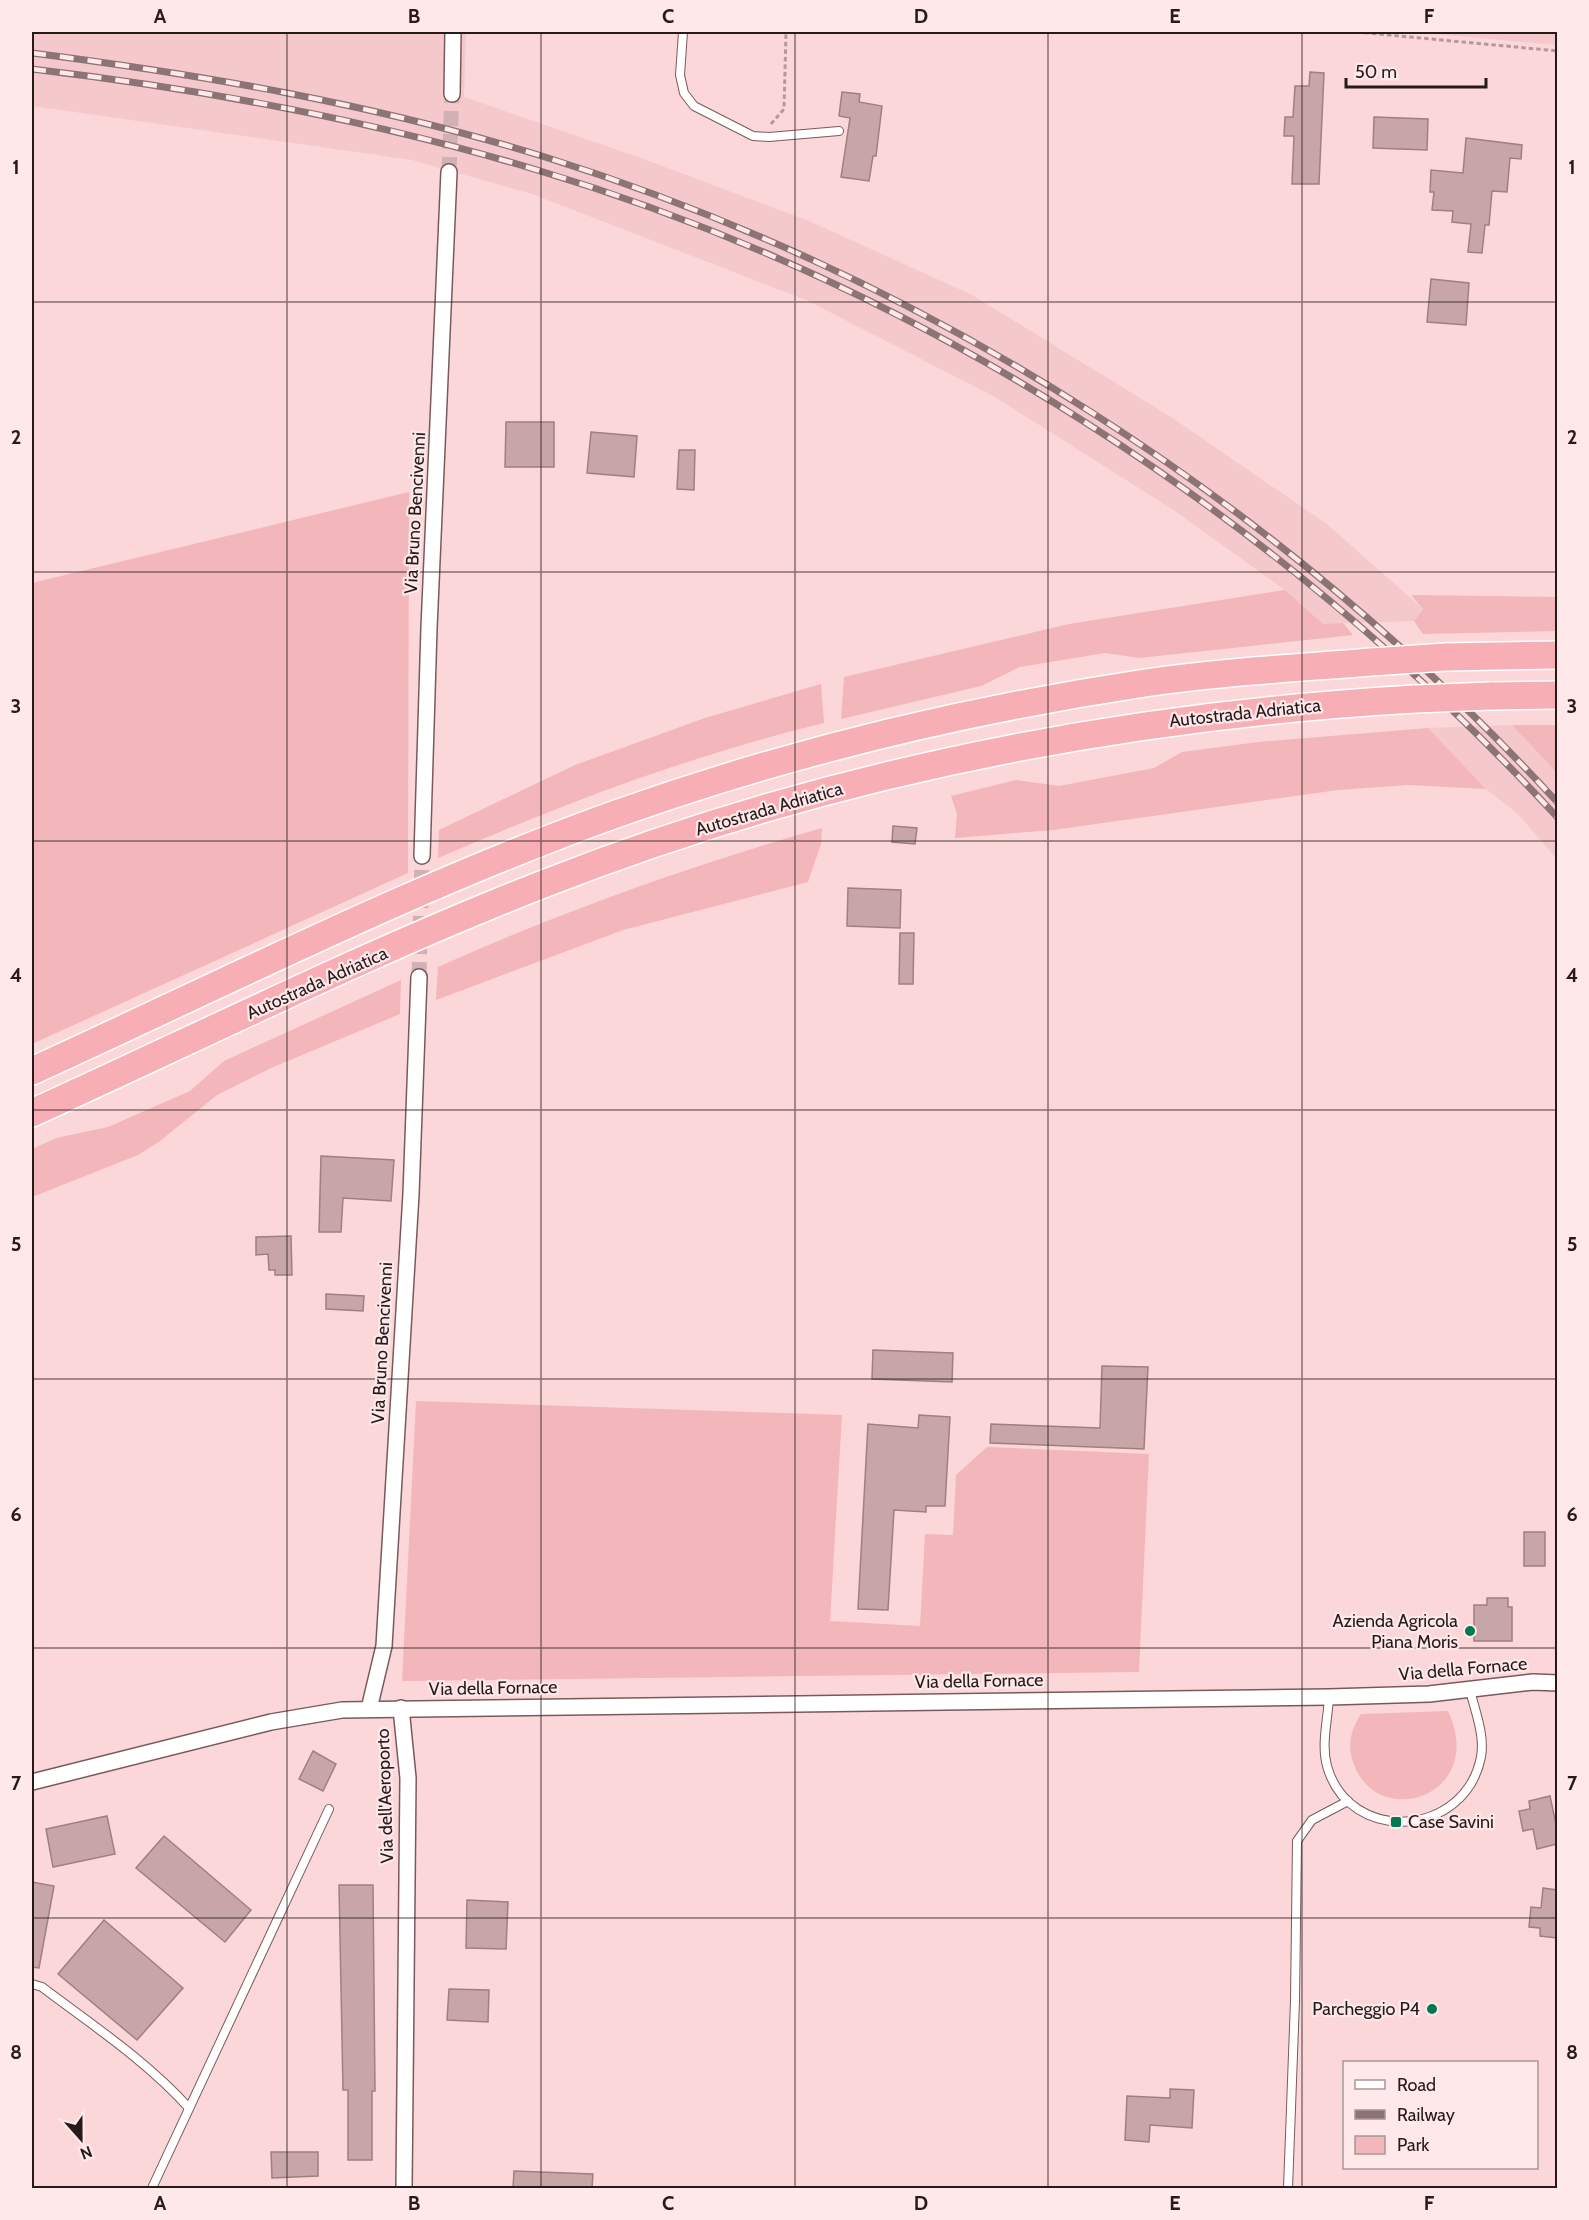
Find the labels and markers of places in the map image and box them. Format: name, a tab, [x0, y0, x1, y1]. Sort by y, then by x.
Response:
place label: Azienda Agricola Piana Moris	[1332, 1610, 1458, 1653]
marker: Azienda Agricola Piana Moris	[1463, 1624, 1477, 1638]
place label: Case Savini	[1408, 1811, 1494, 1833]
marker: Case Savini	[1389, 1815, 1403, 1829]
place label: Parcheggio P4	[1312, 1998, 1420, 2020]
marker: Parcheggio P4	[1425, 2002, 1439, 2016]

